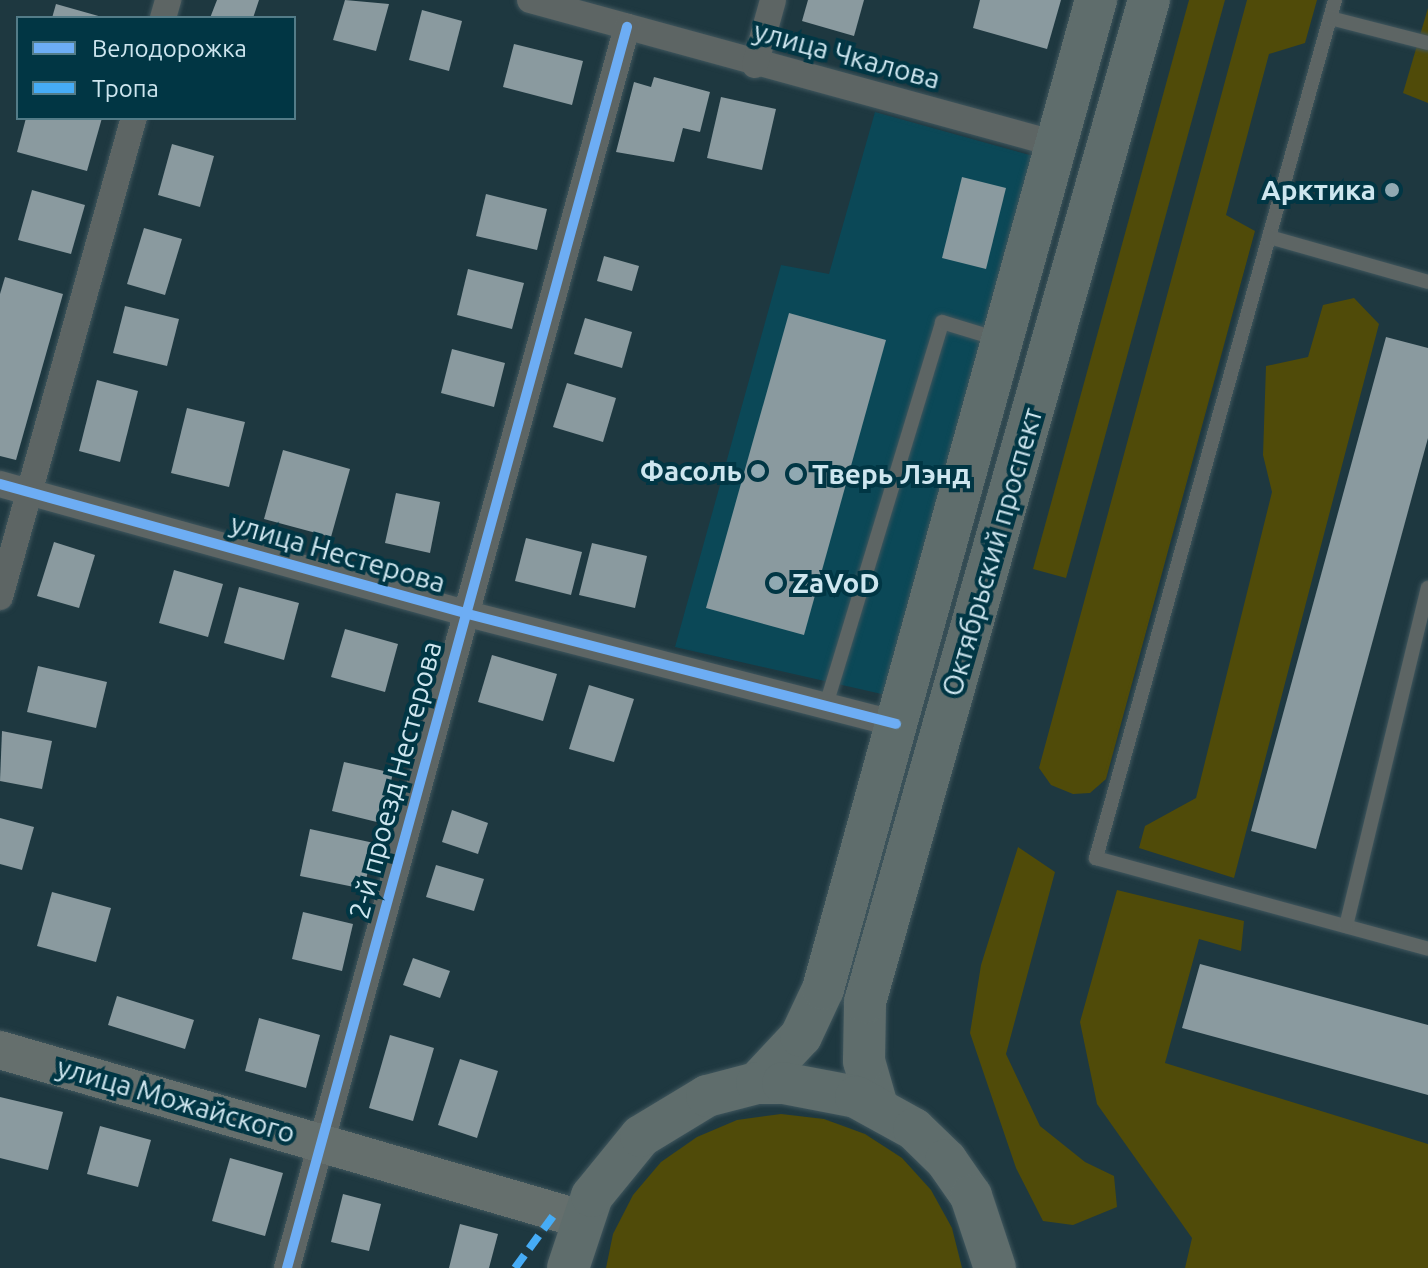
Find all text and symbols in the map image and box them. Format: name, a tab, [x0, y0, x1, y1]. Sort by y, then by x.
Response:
street label: улица Чкалова	[750, 14, 944, 96]
legend	[16, 16, 296, 120]
text: Велодорожка	[92, 35, 247, 62]
text: Тропа	[92, 75, 159, 102]
place label: Арктика	[1261, 173, 1376, 207]
marker: Арктика	[1383, 181, 1401, 199]
street label: Октябрьский проспект	[935, 404, 1049, 700]
place label: Фасоль	[640, 454, 742, 488]
place label: Тверь Лэнд	[812, 457, 970, 491]
marker: Фасоль	[749, 462, 767, 480]
marker: Тверь Лэнд	[787, 465, 805, 483]
street label: улица Нестерова	[227, 506, 449, 600]
place label: ZaVoD	[792, 566, 880, 600]
marker: ZaVoD	[767, 574, 785, 592]
street label: 2-й проезд Нестерова	[342, 637, 448, 923]
street label: улица Можайского	[53, 1050, 299, 1150]

